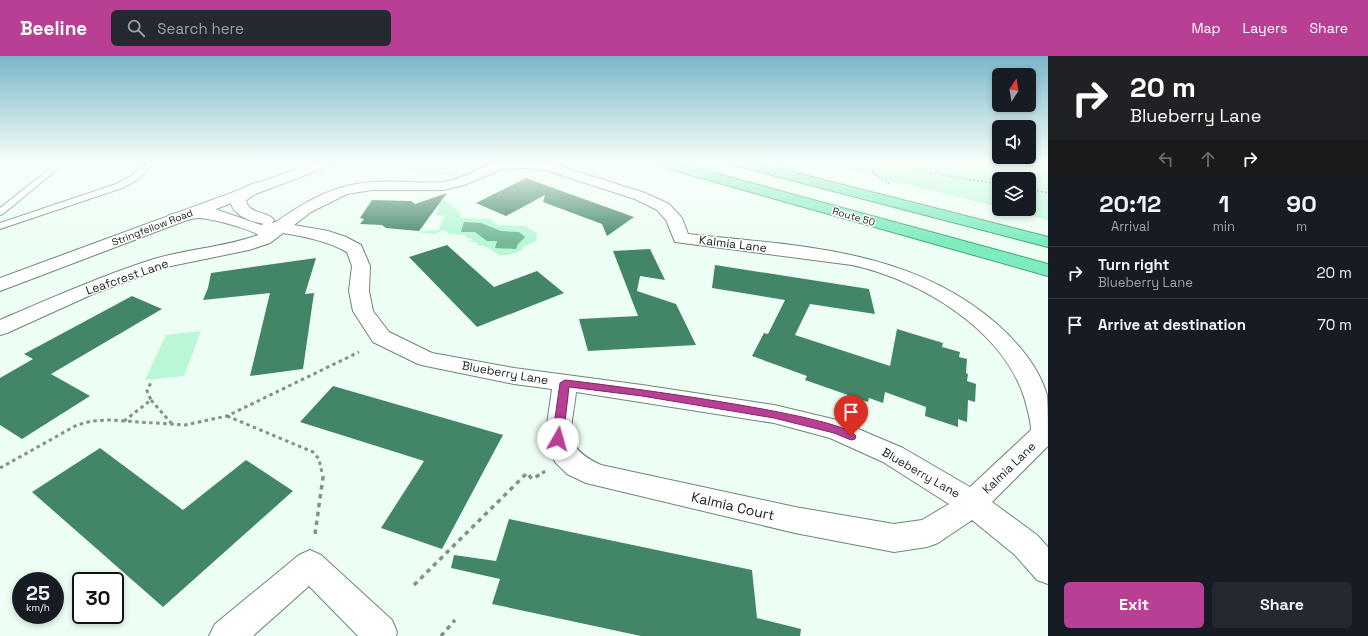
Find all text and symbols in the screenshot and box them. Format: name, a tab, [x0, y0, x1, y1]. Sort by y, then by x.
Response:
search box	[111, 10, 391, 46]
text: Beeline	[20, 16, 87, 41]
icon: search	[125, 17, 147, 39]
text: Search here	[157, 19, 244, 38]
text: Map	[1191, 19, 1221, 37]
text: Layers	[1243, 19, 1287, 37]
text: Share	[1309, 19, 1348, 37]
north arrow	[992, 68, 1036, 112]
map controls	[992, 68, 1036, 216]
text: 20 m	[1130, 69, 1196, 105]
icon: right	[1064, 72, 1116, 124]
text: Blueberry Lane	[1130, 104, 1261, 127]
button: sound	[992, 120, 1036, 164]
icon: left	[1155, 148, 1177, 170]
icon: ahead	[1197, 148, 1219, 170]
icon: right	[1239, 148, 1261, 170]
button: layers	[992, 172, 1036, 216]
text: 20:12	[1099, 188, 1161, 219]
text: 1	[1218, 188, 1229, 219]
text: 90	[1286, 188, 1317, 219]
street label: Route 50	[831, 204, 877, 229]
street label: Stringfellow Road	[110, 206, 195, 249]
text: Arrival	[1111, 218, 1150, 235]
text: min	[1213, 218, 1235, 235]
text: m	[1296, 218, 1307, 235]
street label: Kalmia Lane	[698, 232, 768, 256]
street label: Leafcrest Lane	[84, 255, 170, 299]
text: Turn right	[1098, 255, 1169, 274]
icon: right	[1064, 262, 1086, 284]
text: 20 m	[1317, 263, 1352, 282]
text: Blueberry Lane	[1098, 274, 1193, 291]
icon: arrive	[1064, 314, 1086, 336]
text: Arrive at destination	[1098, 315, 1246, 334]
text: 70 m	[1317, 315, 1352, 334]
street label: Blueberry Lane	[461, 358, 549, 388]
pin	[834, 395, 868, 436]
icon: arrive	[840, 401, 862, 423]
position arrow	[537, 418, 579, 460]
street label: Kalmia Lane	[979, 439, 1039, 497]
street label: Blueberry Lane	[879, 444, 963, 502]
street label: Kalmia Court	[690, 488, 776, 524]
speed limit sign: 30	[72, 572, 124, 624]
text: 25	[26, 580, 50, 606]
button: Exit	[1064, 582, 1204, 628]
button: Share	[1212, 582, 1352, 628]
text: km/h	[26, 601, 50, 614]

